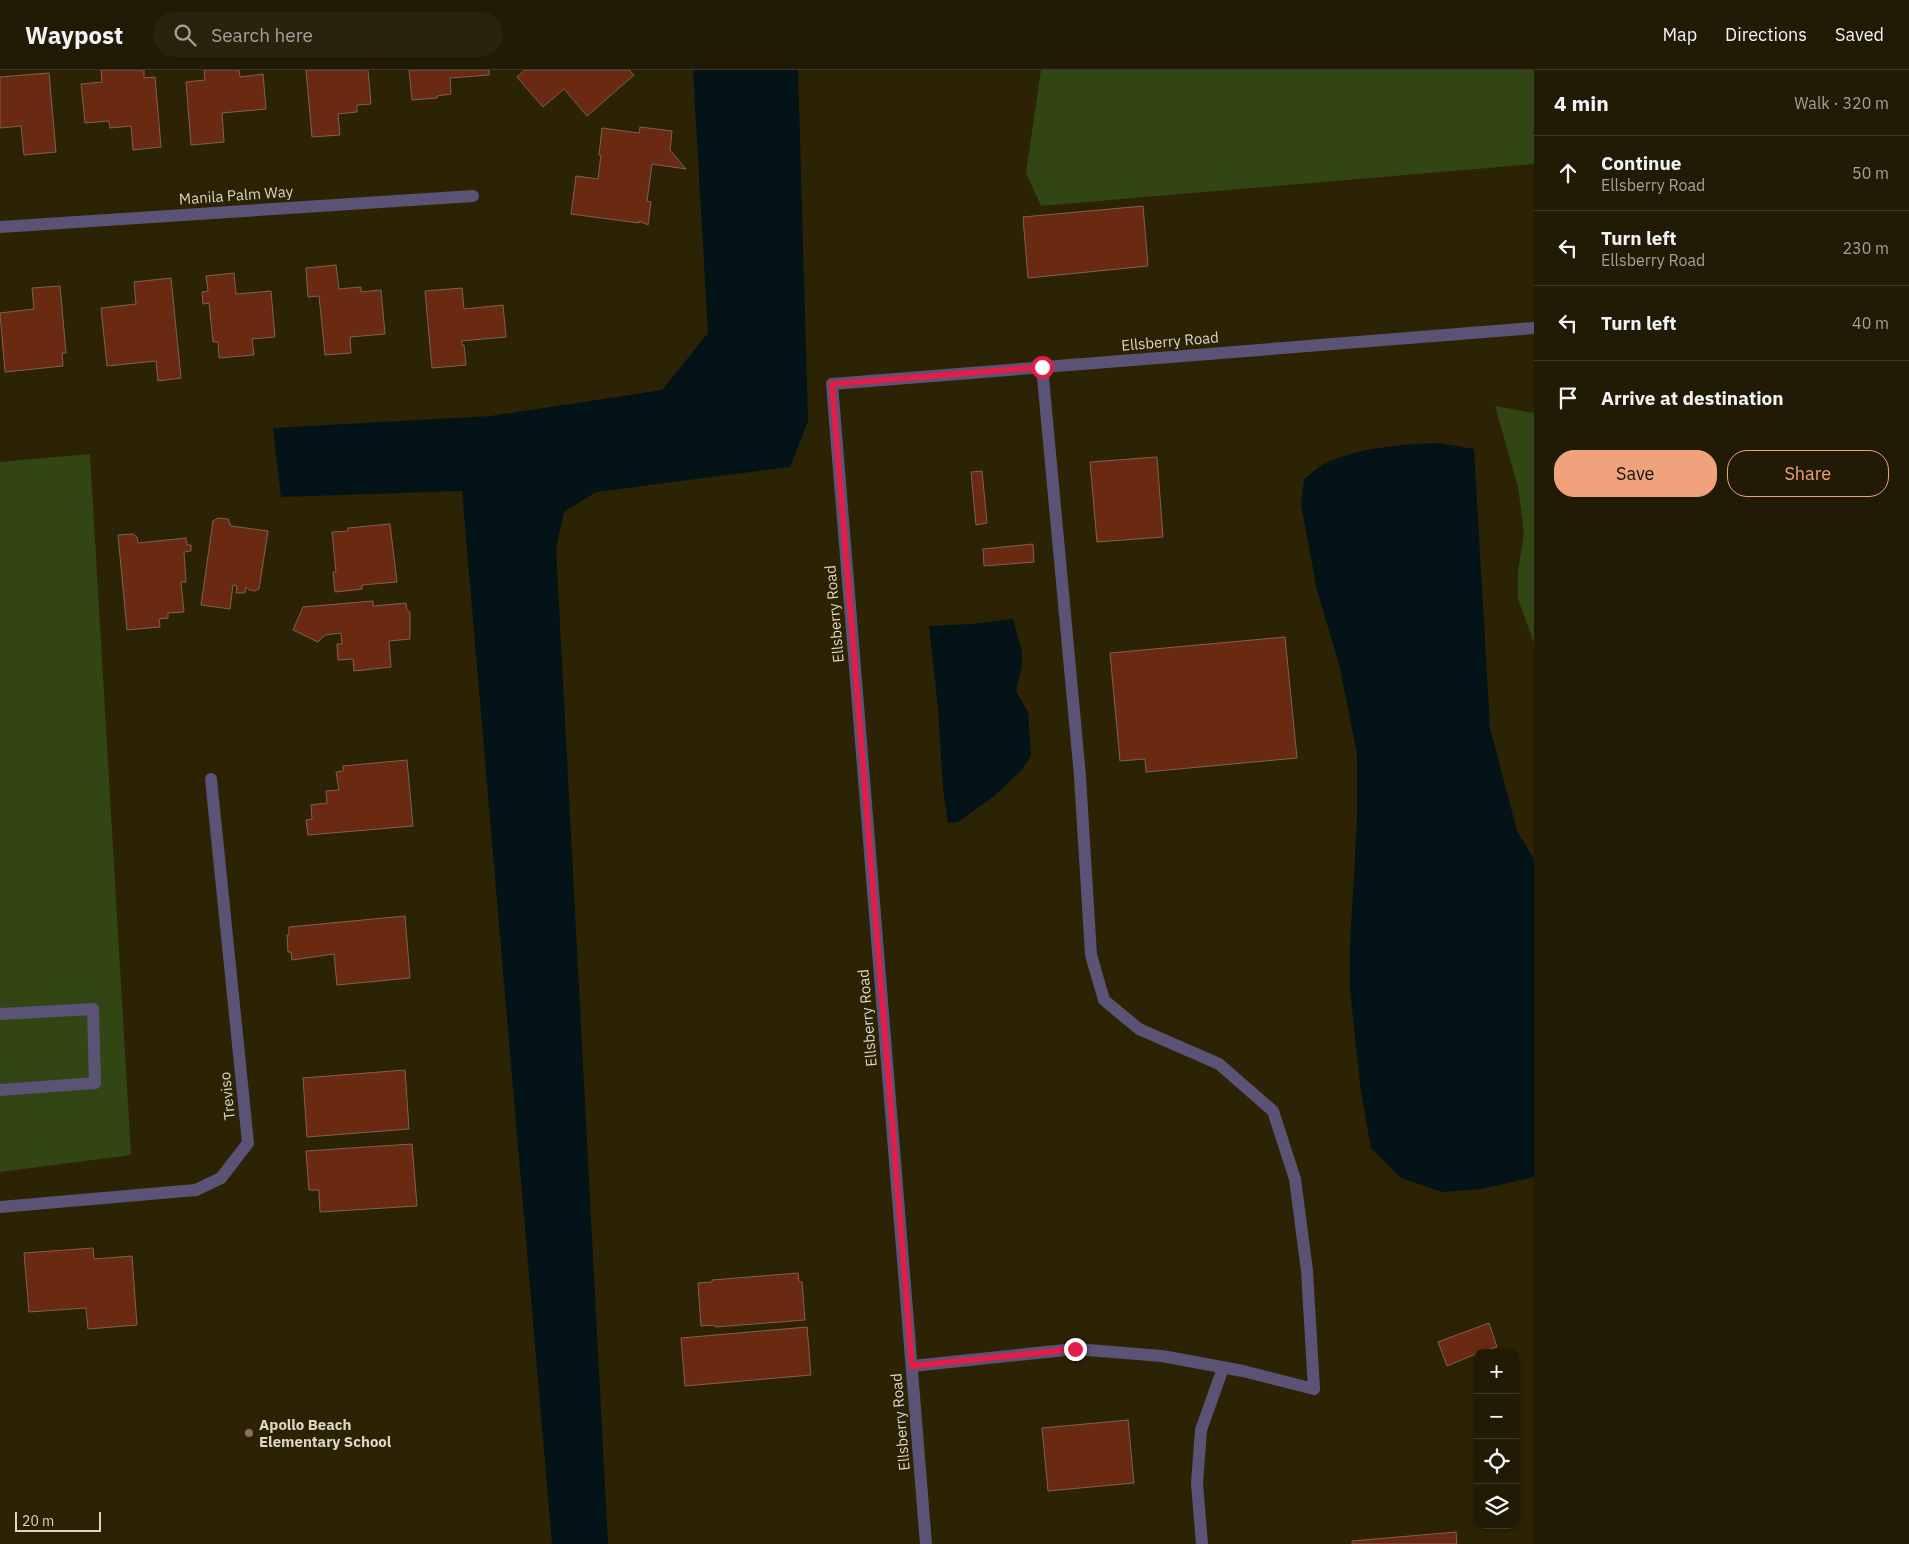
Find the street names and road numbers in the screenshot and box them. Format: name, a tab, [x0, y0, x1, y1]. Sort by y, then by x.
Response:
street label: Manila Palm Way	[178, 181, 294, 208]
street label: Ellsberry Road	[1120, 327, 1220, 355]
street label: Ellsberry Road	[820, 564, 848, 664]
street label: Ellsberry Road	[853, 968, 881, 1068]
street label: Treviso	[215, 1071, 239, 1121]
street label: Ellsberry Road	[886, 1372, 914, 1472]

